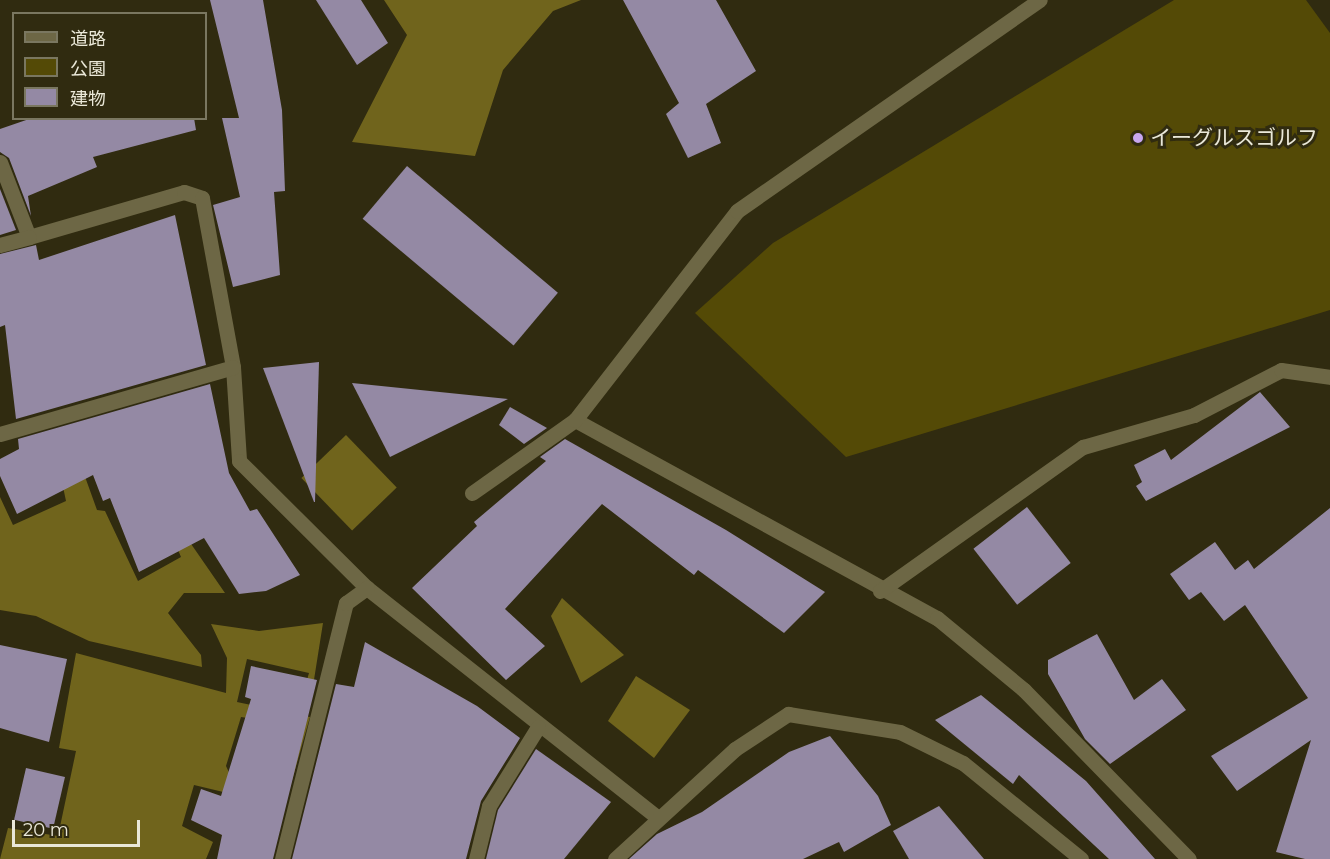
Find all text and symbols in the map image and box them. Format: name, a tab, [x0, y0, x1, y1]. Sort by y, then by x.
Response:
legend	[12, 12, 207, 120]
text: 道路	[70, 28, 106, 50]
text: 公園	[70, 58, 106, 80]
text: 建物	[70, 88, 106, 110]
place label: イーグルスゴルフ	[1150, 125, 1318, 151]
marker: イーグルスゴルフ	[1131, 131, 1145, 145]
scale bar	[15, 808, 142, 846]
text: 20 m	[23, 819, 69, 841]

